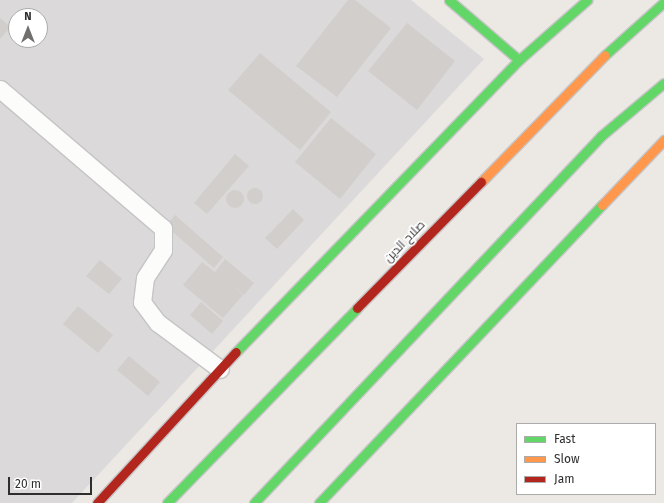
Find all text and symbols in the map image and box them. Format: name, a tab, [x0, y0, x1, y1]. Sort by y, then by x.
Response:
north arrow	[8, 8, 48, 48]
text: N	[24, 10, 32, 23]
street label: صلاح الدين	[382, 218, 428, 266]
legend	[516, 423, 656, 495]
text: Fast	[554, 432, 576, 446]
text: Slow	[554, 452, 580, 466]
scale bar	[10, 469, 94, 495]
text: Jam	[554, 472, 574, 486]
text: 20 m	[15, 477, 41, 491]

